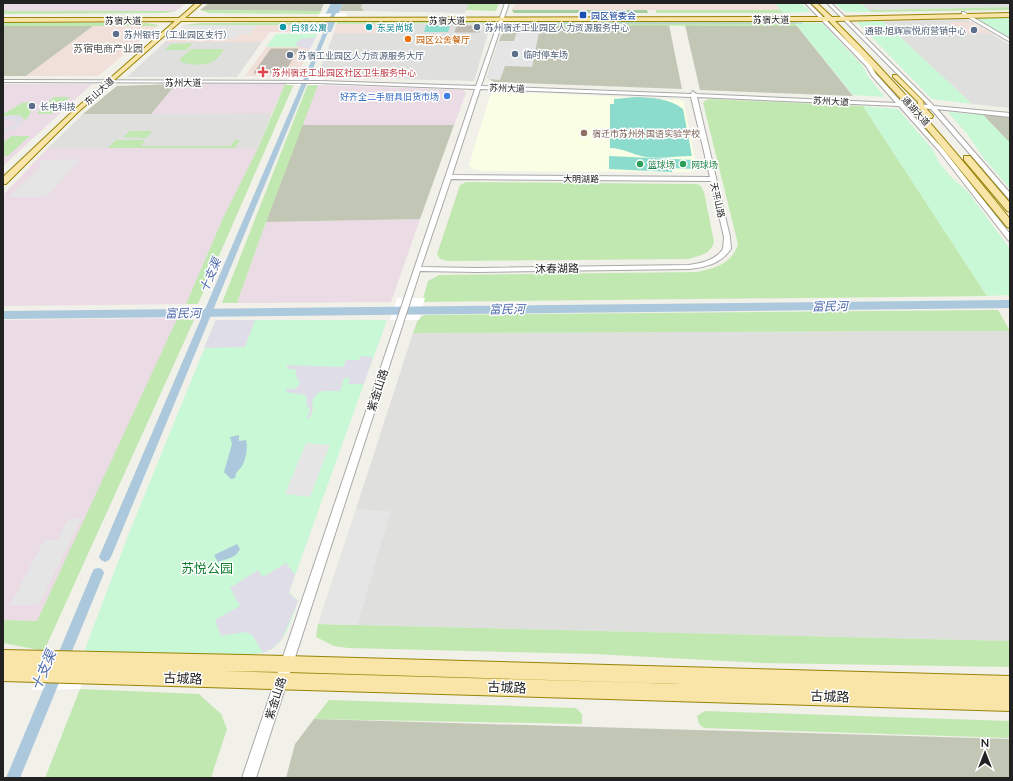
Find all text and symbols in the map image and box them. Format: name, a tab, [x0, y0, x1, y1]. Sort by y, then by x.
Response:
marker: 园区管委会	[578, 10, 588, 20]
place label: 园区管委会	[591, 10, 636, 21]
street label: 苏宿大道	[753, 14, 789, 25]
street label: 苏宿大道	[105, 15, 141, 26]
street label: 苏宿大道	[429, 15, 465, 26]
marker: 白领公寓	[278, 22, 288, 32]
place label: 白领公寓	[291, 22, 327, 33]
marker: 东吴尚城	[364, 22, 374, 32]
place label: 东吴尚城	[377, 22, 413, 33]
marker: 苏州宿迁工业园区人力资源服务中心	[472, 22, 482, 32]
place label: 苏州宿迁工业园区人力资源服务中心	[485, 22, 629, 33]
place label: 通银·旭辉宸悦府营销中心	[865, 25, 966, 36]
marker: 通银·旭辉宸悦府营销中心	[969, 25, 979, 35]
marker: 苏州银行（工业园区支行）	[111, 29, 121, 39]
place label: 苏州银行（工业园区支行）	[124, 29, 232, 40]
marker: 园区公舍餐厅	[403, 34, 413, 44]
place label: 园区公舍餐厅	[416, 34, 470, 45]
district label: 苏宿电商产业园	[73, 42, 143, 54]
marker: 临时停车场	[510, 49, 520, 59]
place label: 临时停车场	[523, 49, 568, 60]
marker: 苏宿工业园区人力资源服务大厅	[285, 50, 295, 60]
place label: 苏宿工业园区人力资源服务大厅	[298, 50, 424, 61]
marker: 苏州宿迁工业园区社区卫生服务中心	[257, 66, 269, 78]
place label: 苏州宿迁工业园区社区卫生服务中心	[272, 67, 416, 78]
street label: 东山大道	[82, 75, 116, 107]
street label: 苏州大道	[165, 77, 201, 88]
street label: 苏州大道	[489, 82, 525, 94]
place label: 好齐全二手厨具旧货市场	[340, 91, 439, 102]
marker: 好齐全二手厨具旧货市场	[442, 91, 452, 101]
street label: 通湖大道	[900, 94, 932, 128]
street label: 苏州大道	[813, 95, 849, 107]
marker: 长电科技	[27, 101, 37, 111]
place label: 长电科技	[40, 101, 76, 112]
marker: 宿迁市苏州外国语实验学校	[579, 128, 589, 138]
place label: 宿迁市苏州外国语实验学校	[592, 128, 701, 139]
marker: 篮球场	[635, 159, 645, 169]
place label: 篮球场	[648, 159, 675, 170]
marker: 网球场	[678, 159, 688, 169]
place label: 网球场	[691, 159, 718, 170]
street label: 大明湖路	[563, 173, 599, 184]
street label: 天平山路	[709, 181, 727, 219]
water label: 十支渠	[196, 254, 225, 295]
street label: 沐春湖路	[535, 261, 579, 275]
water label: 富民河	[812, 298, 850, 314]
water label: 富民河	[489, 301, 527, 317]
water label: 富民河	[165, 305, 203, 321]
street label: 紫金山路	[364, 367, 390, 413]
park label: 苏悦公园	[181, 560, 233, 576]
water label: 十支渠	[27, 646, 60, 693]
street label: 古城路	[163, 669, 203, 687]
street label: 紫金山路	[262, 675, 288, 721]
street label: 古城路	[487, 678, 527, 696]
street label: 古城路	[810, 687, 850, 705]
north arrow	[965, 733, 1005, 773]
text: N	[981, 736, 989, 749]

